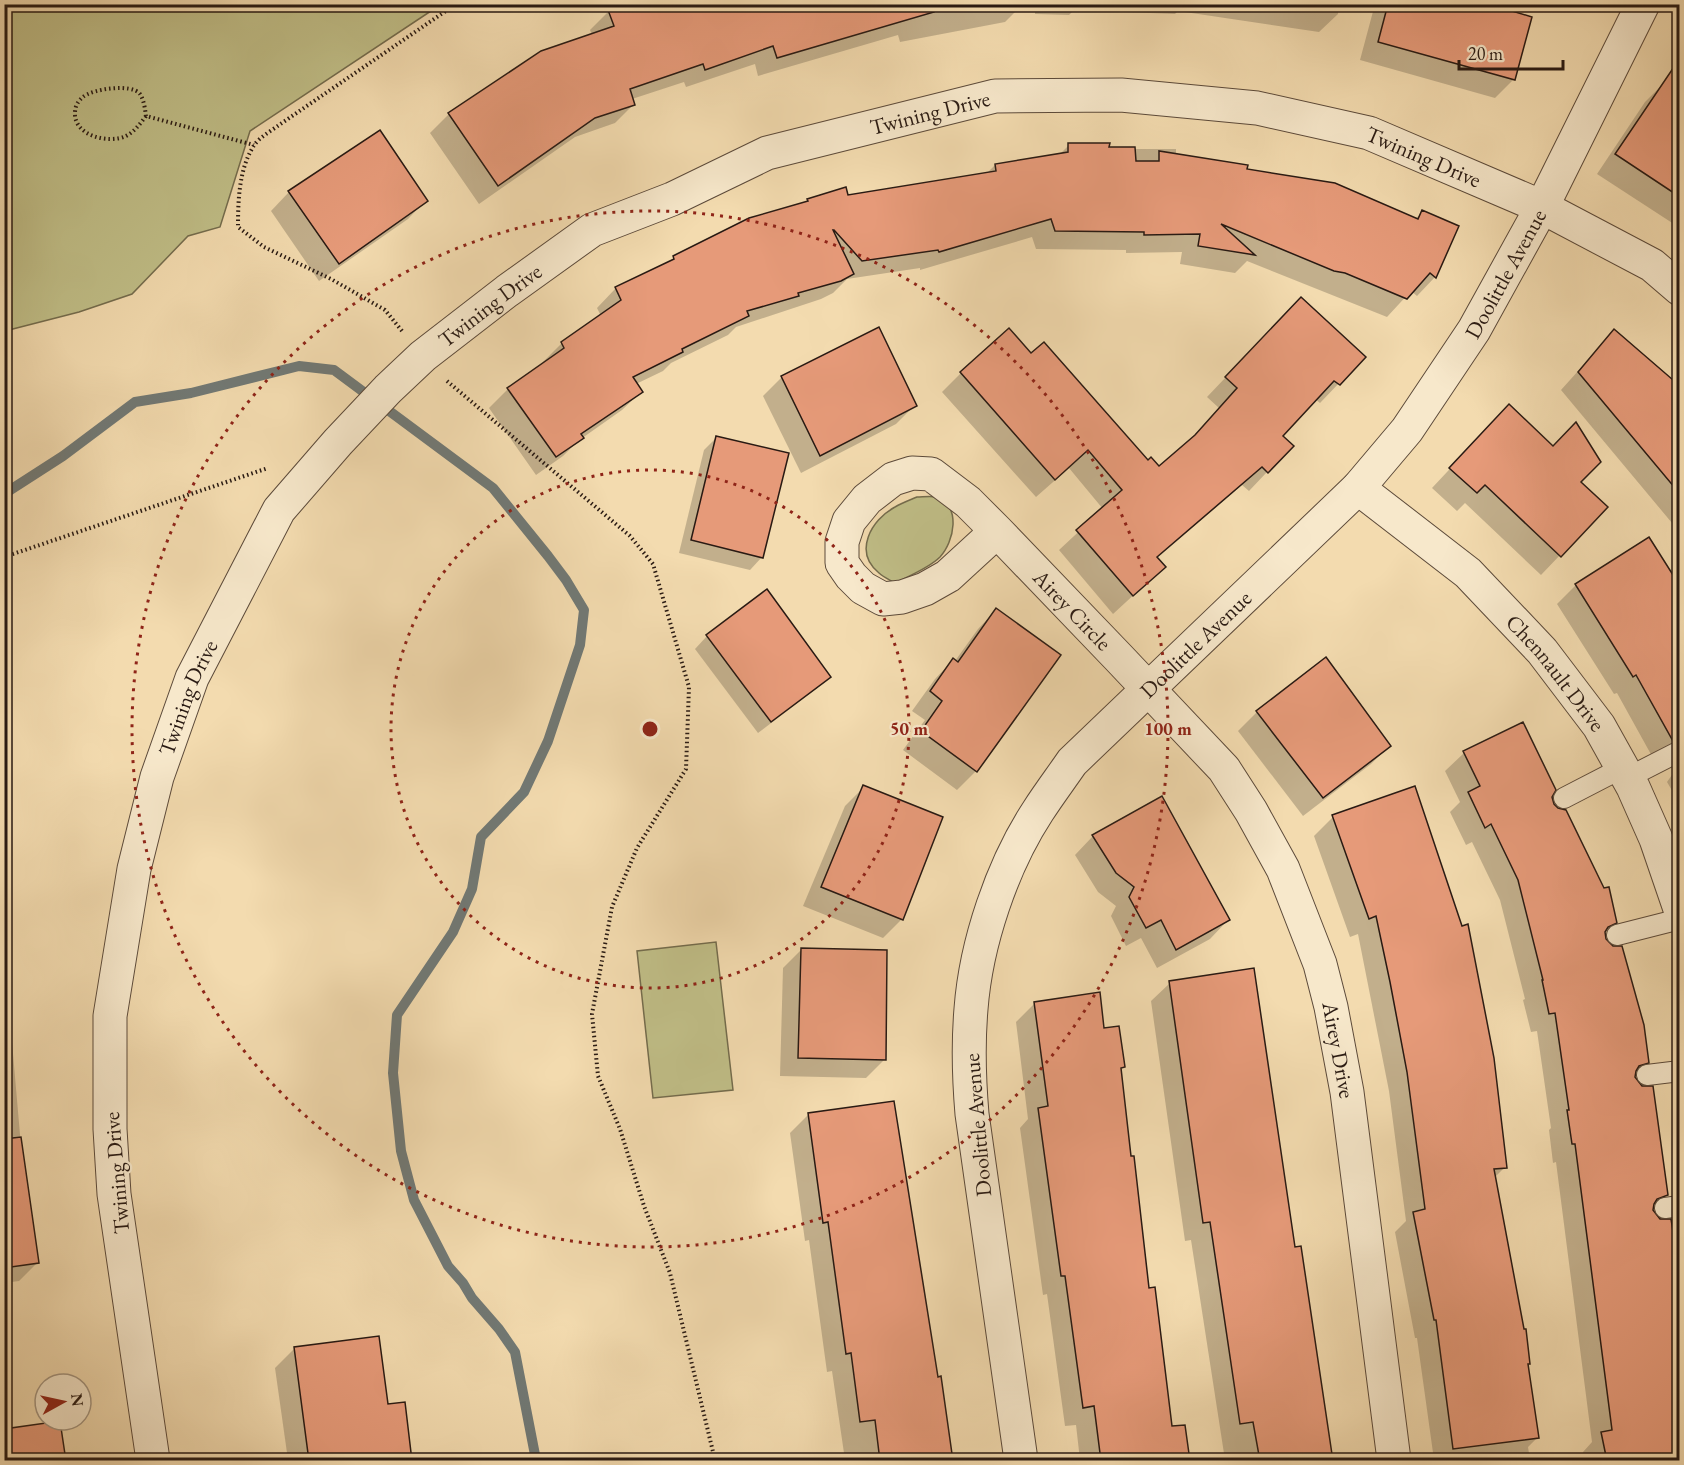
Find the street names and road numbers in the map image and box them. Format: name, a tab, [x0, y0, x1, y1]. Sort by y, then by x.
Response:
street label: Twining Drive	[867, 84, 993, 142]
street label: Twining Drive	[1361, 119, 1486, 194]
street label: Doolittle Avenue	[1458, 203, 1553, 344]
street label: Twining Drive	[432, 257, 548, 354]
street label: Airey Circle	[1026, 563, 1118, 657]
street label: Doolittle Avenue	[1134, 584, 1258, 705]
street label: Chennault Drive	[1499, 608, 1612, 738]
street label: Twining Drive	[152, 634, 225, 759]
street label: Airey Drive	[1315, 999, 1362, 1100]
street label: Doolittle Avenue	[957, 1052, 998, 1198]
street label: Twining Drive	[97, 1110, 136, 1235]

